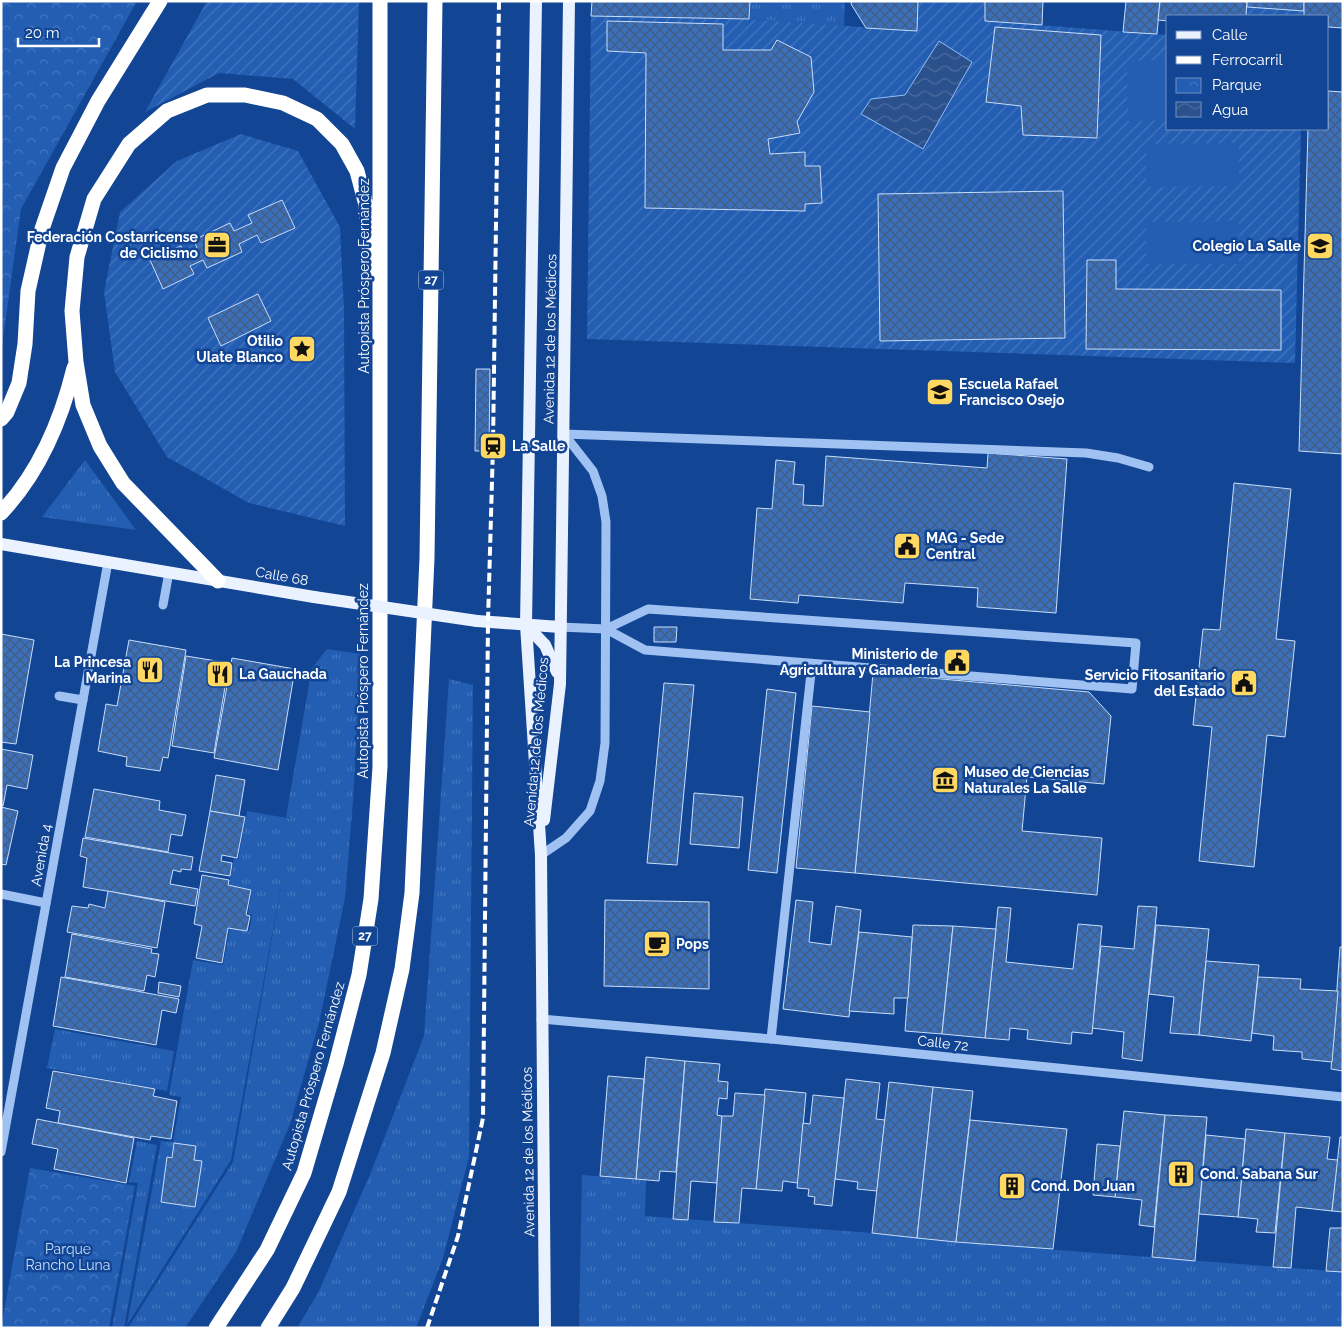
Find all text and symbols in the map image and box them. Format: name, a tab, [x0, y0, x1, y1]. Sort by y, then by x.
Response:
scale bar	[18, 15, 99, 47]
legend	[1166, 15, 1329, 130]
text: 20 m	[25, 24, 60, 42]
text: Calle	[1212, 26, 1248, 44]
text: Ferrocarril	[1212, 51, 1284, 69]
text: Parque	[1212, 76, 1262, 94]
text: Agua	[1212, 101, 1248, 119]
street label: Autopista Próspero Fernández	[356, 178, 372, 374]
place label: Federación Costarricense de Ciclismo	[27, 229, 199, 261]
office icon: Federación Costarricense de Ciclismo	[202, 230, 232, 260]
school or university icon: Colegio La Salle	[1305, 231, 1335, 261]
place label: Colegio La Salle	[1192, 238, 1302, 254]
street label: Avenida 12 de los Médicos	[541, 254, 559, 424]
road number: 27	[418, 270, 444, 290]
place label: Otilio Ulate Blanco	[196, 333, 284, 365]
place icon: Otilio Ulate Blanco	[287, 334, 317, 364]
place label: Escuela Rafael Francisco Osejo	[959, 376, 1065, 408]
school or university icon: Escuela Rafael Francisco Osejo	[925, 377, 955, 407]
station icon: La Salle	[478, 431, 508, 461]
place label: La Salle	[512, 438, 566, 454]
place label: MAG - Sede Central	[926, 530, 1005, 562]
public building icon: MAG - Sede Central	[892, 531, 922, 561]
street label: Calle 68	[254, 563, 310, 589]
street label: Autopista Próspero Fernández	[355, 583, 371, 779]
place label: Ministerio de Agricultura y Ganadería	[780, 646, 939, 678]
public building icon: Ministerio de Agricultura y Ganadería	[942, 647, 972, 677]
place label: La Princesa Marina	[54, 654, 131, 686]
restaurant icon: La Princesa Marina	[135, 655, 165, 685]
street label: Avenida 12 de los Médicos	[521, 656, 551, 827]
restaurant icon: La Gauchada	[205, 659, 235, 689]
place label: La Gauchada	[239, 666, 327, 682]
place label: Servicio Fitosanitario del Estado	[1085, 667, 1226, 699]
public building icon: Servicio Fitosanitario del Estado	[1229, 668, 1259, 698]
place label: Museo de Ciencias Naturales La Salle	[964, 764, 1089, 796]
museum icon: Museo de Ciencias Naturales La Salle	[930, 765, 960, 795]
street label: Avenida 4	[28, 822, 54, 888]
road number: 27	[352, 926, 378, 946]
cafe icon: Pops	[642, 929, 672, 959]
place label: Pops	[676, 936, 709, 952]
street label: Autopista Próspero Fernández	[278, 980, 348, 1172]
street label: Calle 72	[917, 1032, 969, 1054]
street label: Avenida 12 de los Médicos	[519, 1067, 537, 1237]
building icon: Cond. Sabana Sur	[1166, 1159, 1196, 1189]
place label: Cond. Sabana Sur	[1200, 1166, 1319, 1182]
building icon: Cond. Don Juan	[997, 1171, 1027, 1201]
place label: Cond. Don Juan	[1031, 1178, 1135, 1194]
park label: Parque Rancho Luna	[26, 1241, 110, 1273]

